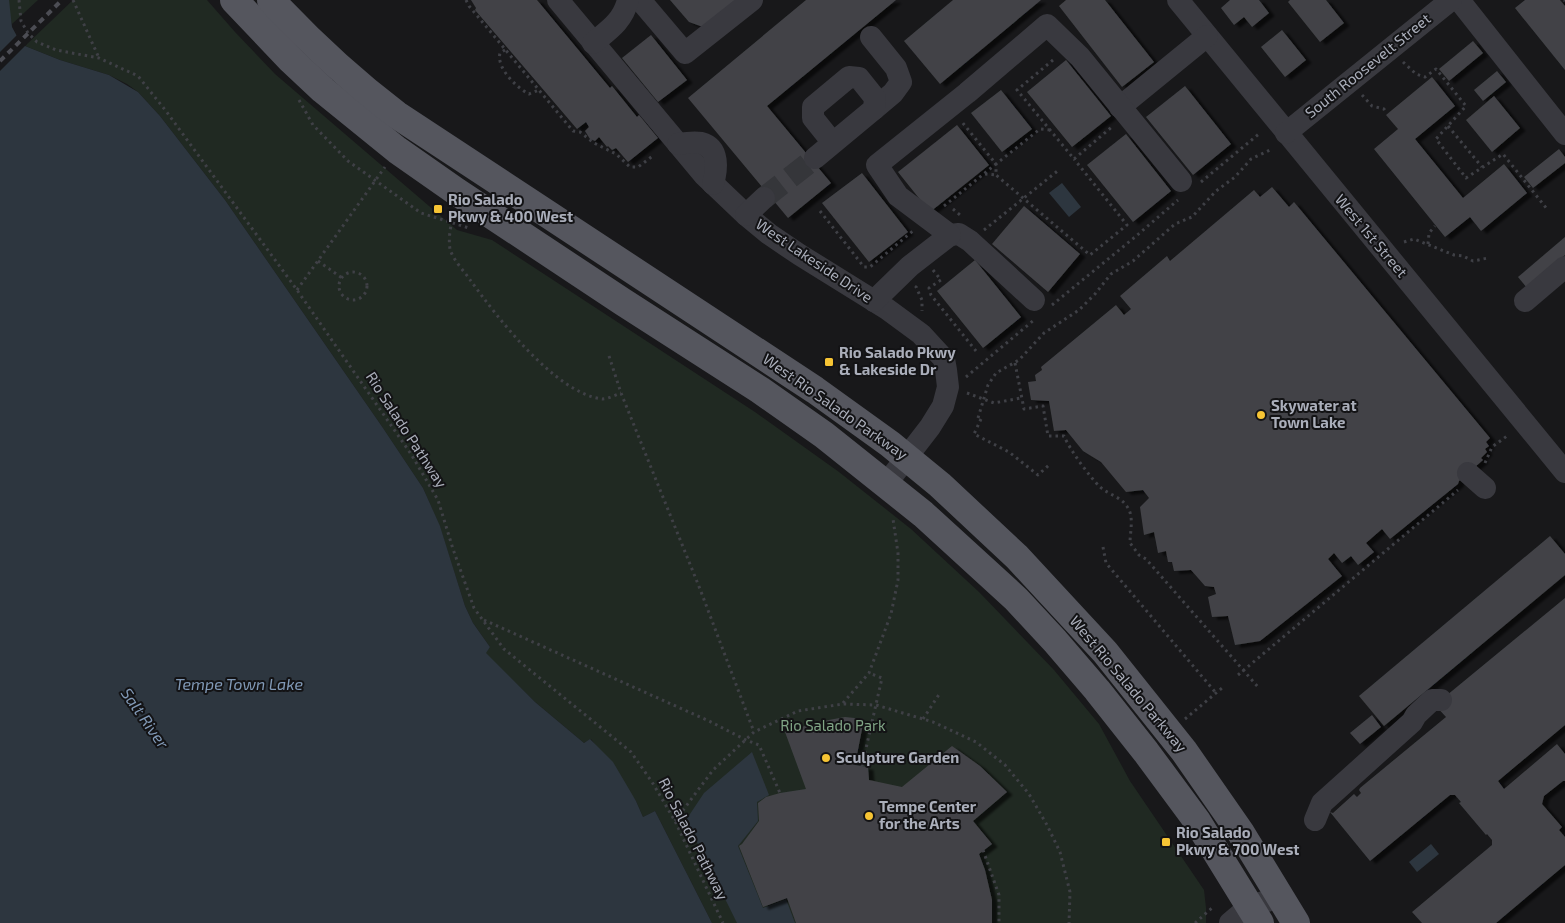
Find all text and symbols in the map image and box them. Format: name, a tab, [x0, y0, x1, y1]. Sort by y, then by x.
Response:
street label: South Roosevelt Street	[1301, 9, 1434, 121]
place label: Rio Salado Pkwy & 400 West	[448, 190, 573, 226]
street label: West 1st Street	[1332, 190, 1412, 281]
marker: Rio Salado Pkwy & 400 West	[432, 203, 444, 215]
street label: West Lakeside Drive	[753, 214, 876, 306]
place label: Rio Salado Pkwy & Lakeside Dr	[839, 343, 956, 378]
street label: West Rio Salado Parkway	[760, 349, 911, 463]
marker: Rio Salado Pkwy & Lakeside Dr	[823, 356, 835, 368]
street label: Rio Salado Pathway	[363, 368, 451, 491]
place label: Skywater at Town Lake	[1271, 396, 1357, 431]
marker: Skywater at Town Lake	[1255, 409, 1267, 421]
street label: West Rio Salado Parkway	[1066, 611, 1191, 755]
water label: Tempe Town Lake	[175, 674, 303, 693]
water label: Salt River	[118, 684, 174, 752]
park label: Rio Salado Park	[780, 716, 886, 734]
place label: Sculpture Garden	[836, 748, 959, 766]
marker: Sculpture Garden	[820, 752, 832, 764]
street label: Rio Salado Pathway	[655, 774, 732, 903]
place label: Tempe Center for the Arts	[879, 797, 977, 832]
marker: Tempe Center for the Arts	[863, 810, 875, 822]
place label: Rio Salado Pkwy & 700 West	[1176, 823, 1300, 859]
marker: Rio Salado Pkwy & 700 West	[1160, 836, 1172, 848]

